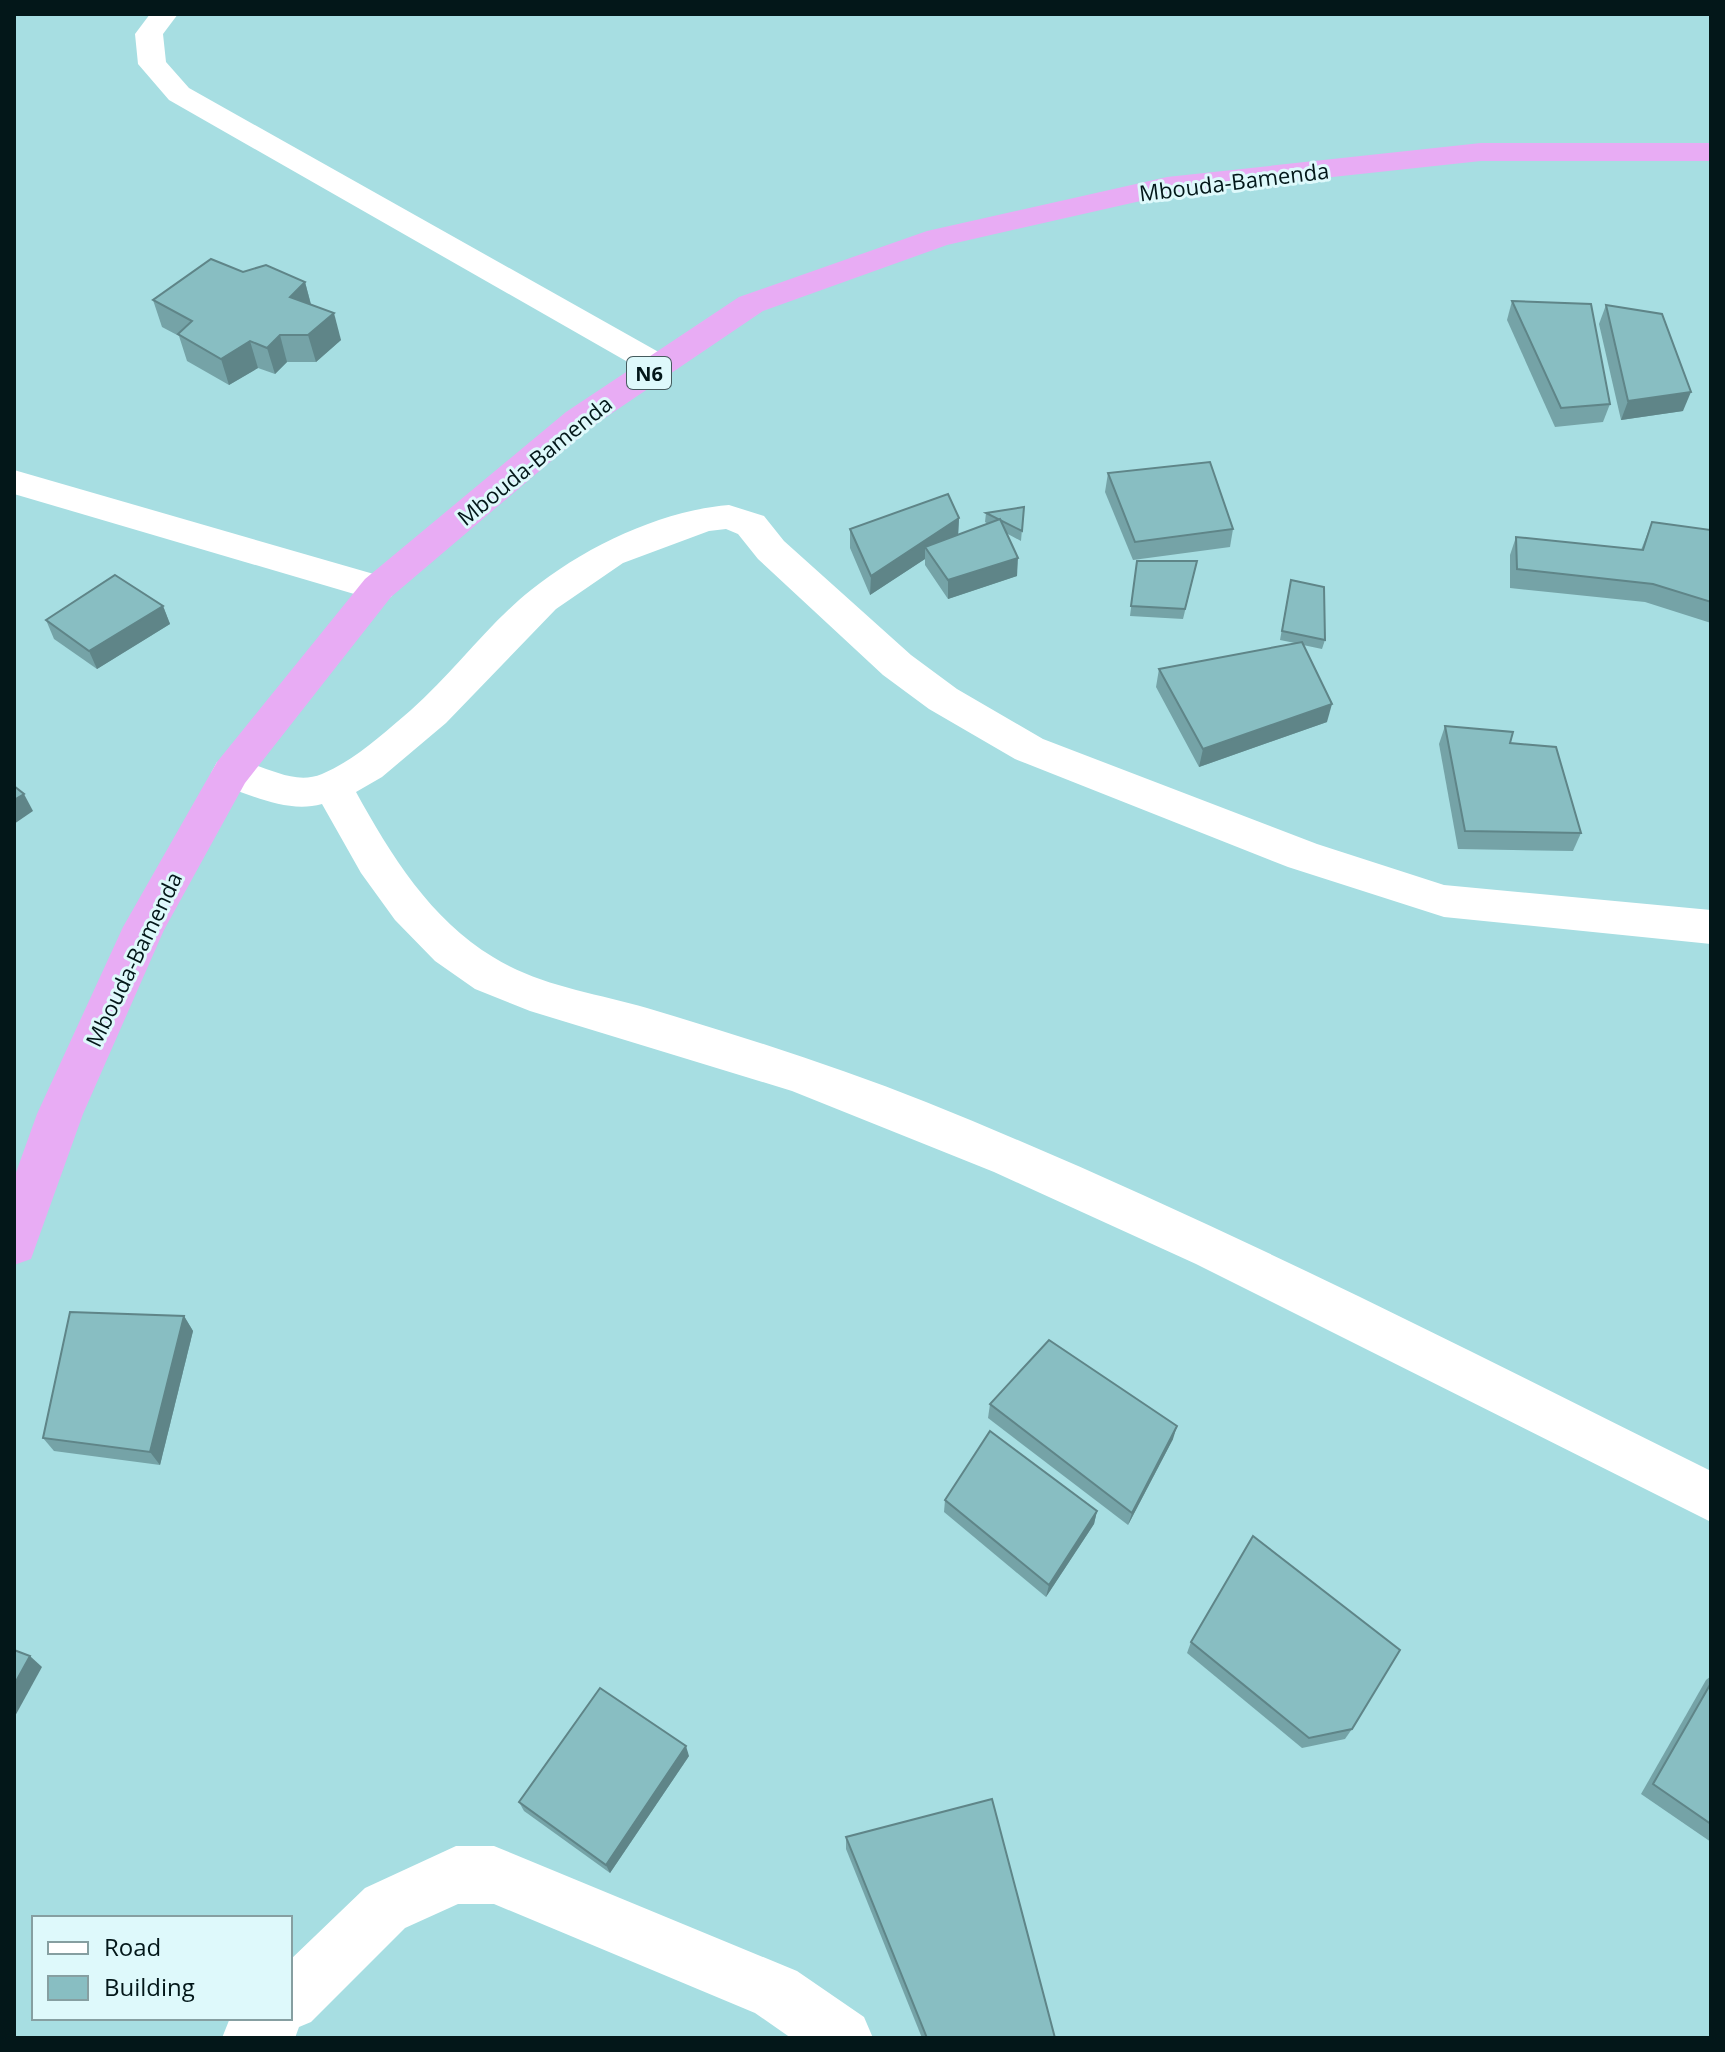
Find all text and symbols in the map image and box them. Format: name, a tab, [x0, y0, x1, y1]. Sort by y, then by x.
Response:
street label: Mbouda-Bamenda	[1137, 154, 1331, 208]
road number: N6	[627, 357, 671, 389]
street label: Mbouda-Bamenda	[450, 388, 618, 532]
street label: Mbouda-Bamenda	[78, 867, 188, 1051]
legend	[32, 1916, 292, 2020]
text: Road	[104, 1930, 161, 1963]
text: Building	[104, 1970, 195, 2003]

